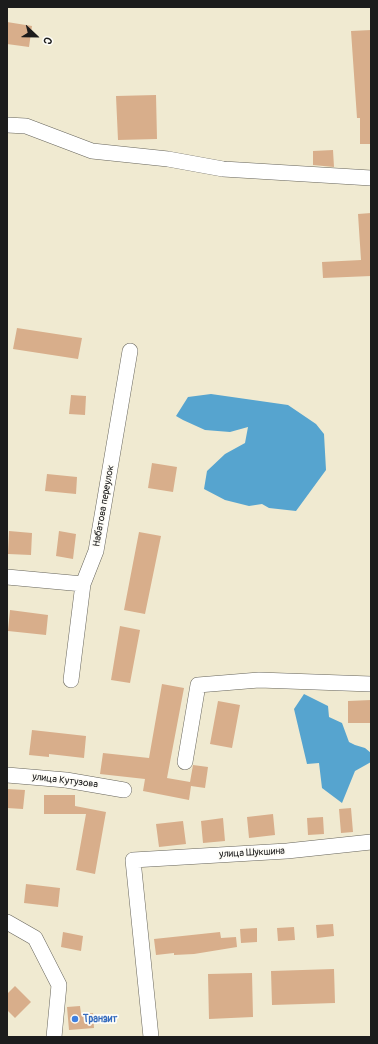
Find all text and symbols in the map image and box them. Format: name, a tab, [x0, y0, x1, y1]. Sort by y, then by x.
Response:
north arrow	[16, 16, 56, 56]
text: С	[40, 35, 55, 46]
street label: Набатова переулок	[91, 464, 117, 548]
street label: улица Кутузова	[31, 771, 99, 791]
street label: улица Шукшина	[219, 845, 285, 861]
place label: Транзит	[83, 1013, 117, 1025]
marker: Транзит	[70, 1014, 80, 1024]

